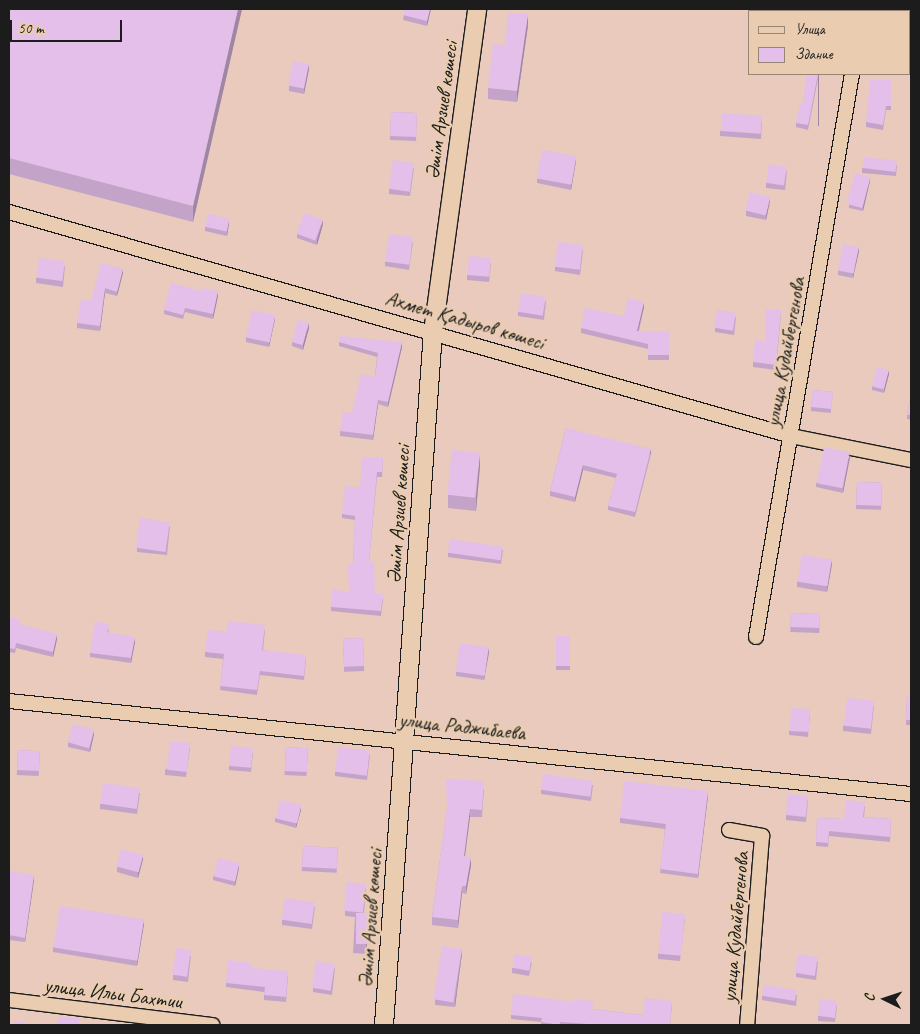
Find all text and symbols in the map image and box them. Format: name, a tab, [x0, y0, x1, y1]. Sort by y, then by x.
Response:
scale bar	[12, 10, 125, 42]
legend	[748, 10, 910, 75]
text: 50 m	[18, 19, 44, 38]
text: Улица	[795, 20, 825, 39]
street label: Әшім Арзиев көшесі	[419, 39, 463, 181]
text: Здание	[795, 45, 833, 64]
street label: улица Кудайбергенова	[759, 275, 811, 429]
street label: Ахмет Қадыров көшесі	[383, 285, 547, 355]
street label: Әшім Арзиев көшесі	[381, 444, 415, 584]
street label: улица Раджибаева	[397, 707, 527, 745]
street label: Әшім Арзиев көшесі	[353, 848, 387, 988]
street label: улица Кудайбергенова	[716, 851, 754, 1003]
street label: улица Ильи Бахтии	[41, 972, 185, 1014]
north arrow	[860, 974, 910, 1024]
text: С	[861, 994, 878, 1002]

